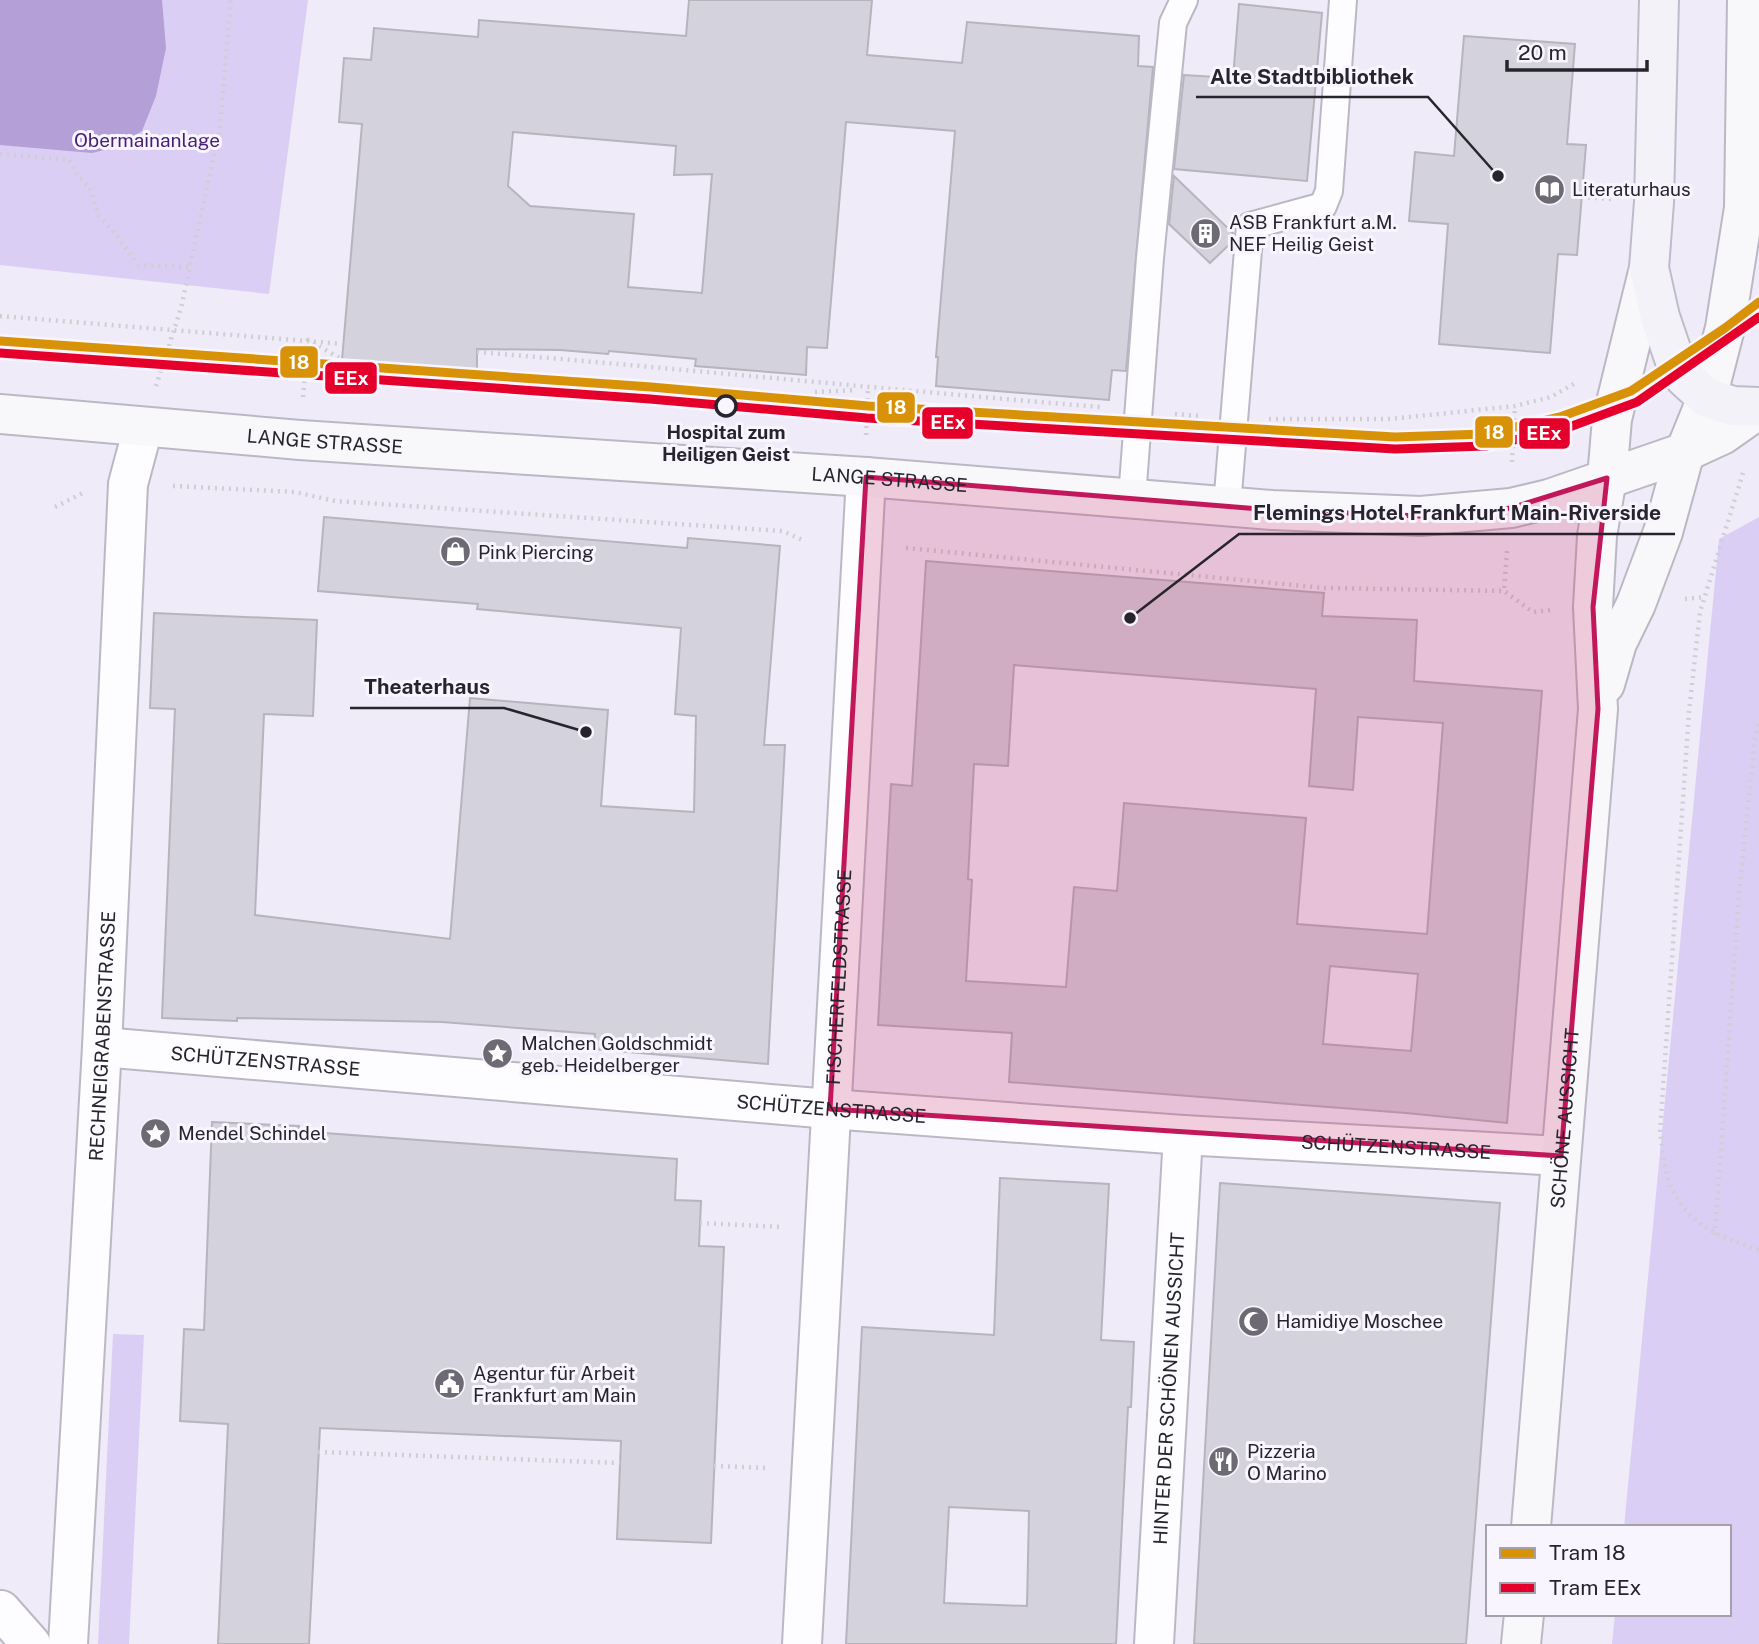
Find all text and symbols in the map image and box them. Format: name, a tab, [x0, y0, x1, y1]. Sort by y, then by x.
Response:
scale bar	[1507, 28, 1647, 72]
text: 20 m	[1518, 40, 1567, 65]
callout: Alte Stadtbibliothek	[1196, 55, 1428, 97]
text: Alte Stadtbibliothek	[1210, 64, 1414, 89]
park label: Obermainanlage	[74, 129, 220, 151]
library icon: Literaturhaus	[1532, 172, 1566, 206]
place label: Literaturhaus	[1572, 178, 1691, 200]
place label: ASB Frankfurt a.M. NEF Heilig Geist	[1229, 211, 1397, 255]
building icon: ASB Frankfurt a.M. NEF Heilig Geist	[1189, 216, 1223, 250]
line badge: 18	[279, 345, 319, 379]
text: 18	[289, 351, 309, 373]
line badge: EEx	[324, 361, 378, 395]
text: EEx	[333, 367, 369, 389]
line badge: 18	[876, 391, 916, 424]
marker: Hospital zum Heiligen Geist	[715, 395, 737, 417]
text: 18	[886, 396, 906, 418]
line badge: EEx	[921, 406, 974, 440]
text: EEx	[930, 411, 966, 433]
line badge: 18	[1474, 415, 1514, 449]
line badge: EEx	[1518, 417, 1571, 450]
place label: Hospital zum Heiligen Geist	[662, 421, 790, 465]
text: 18	[1484, 421, 1504, 443]
text: EEx	[1526, 422, 1562, 444]
street label: LANGE STRASSE	[246, 424, 404, 458]
street label: LANGE STRASSE	[811, 462, 969, 496]
callout: Flemings Hotel Frankfurt Main-Riverside	[1239, 492, 1675, 534]
text: Flemings Hotel Frankfurt Main-Riverside	[1253, 500, 1661, 525]
shop icon: Pink Piercing	[438, 535, 472, 569]
place label: Pink Piercing	[478, 541, 594, 563]
callout: Theaterhaus	[350, 666, 504, 708]
text: Theaterhaus	[364, 674, 490, 699]
street label: FISCHERFELDSTRASSE	[822, 869, 855, 1085]
street label: RECHNEIGRABENSTRASSE	[85, 910, 119, 1162]
street label: SCHÖNE AUSSICHT	[1546, 1027, 1583, 1209]
place label: Malchen Goldschmidt geb. Heidelberger	[521, 1032, 713, 1076]
place icon: Malchen Goldschmidt geb. Heidelberger	[481, 1037, 515, 1071]
street label: SCHÜTZENSTRASSE	[170, 1042, 361, 1080]
street label: SCHÜTZENSTRASSE	[736, 1090, 927, 1127]
place icon: Mendel Schindel	[138, 1116, 172, 1150]
place label: Mendel Schindel	[178, 1122, 326, 1144]
street label: SCHÜTZENSTRASSE	[1300, 1131, 1492, 1163]
street label: HINTER DER SCHÖNEN AUSSICHT	[1149, 1232, 1188, 1545]
mosque icon: Hamidiye Moschee	[1236, 1304, 1270, 1338]
place label: Hamidiye Moschee	[1276, 1310, 1443, 1332]
place label: Agentur für Arbeit Frankfurt am Main	[473, 1362, 636, 1406]
public building icon: Agentur für Arbeit Frankfurt am Main	[433, 1367, 467, 1401]
place label: Pizzeria O Marino	[1247, 1440, 1327, 1484]
restaurant icon: Pizzeria O Marino	[1207, 1445, 1241, 1479]
legend	[1486, 1525, 1731, 1616]
text: Tram 18	[1549, 1540, 1626, 1565]
text: Tram EEx	[1549, 1575, 1641, 1600]

